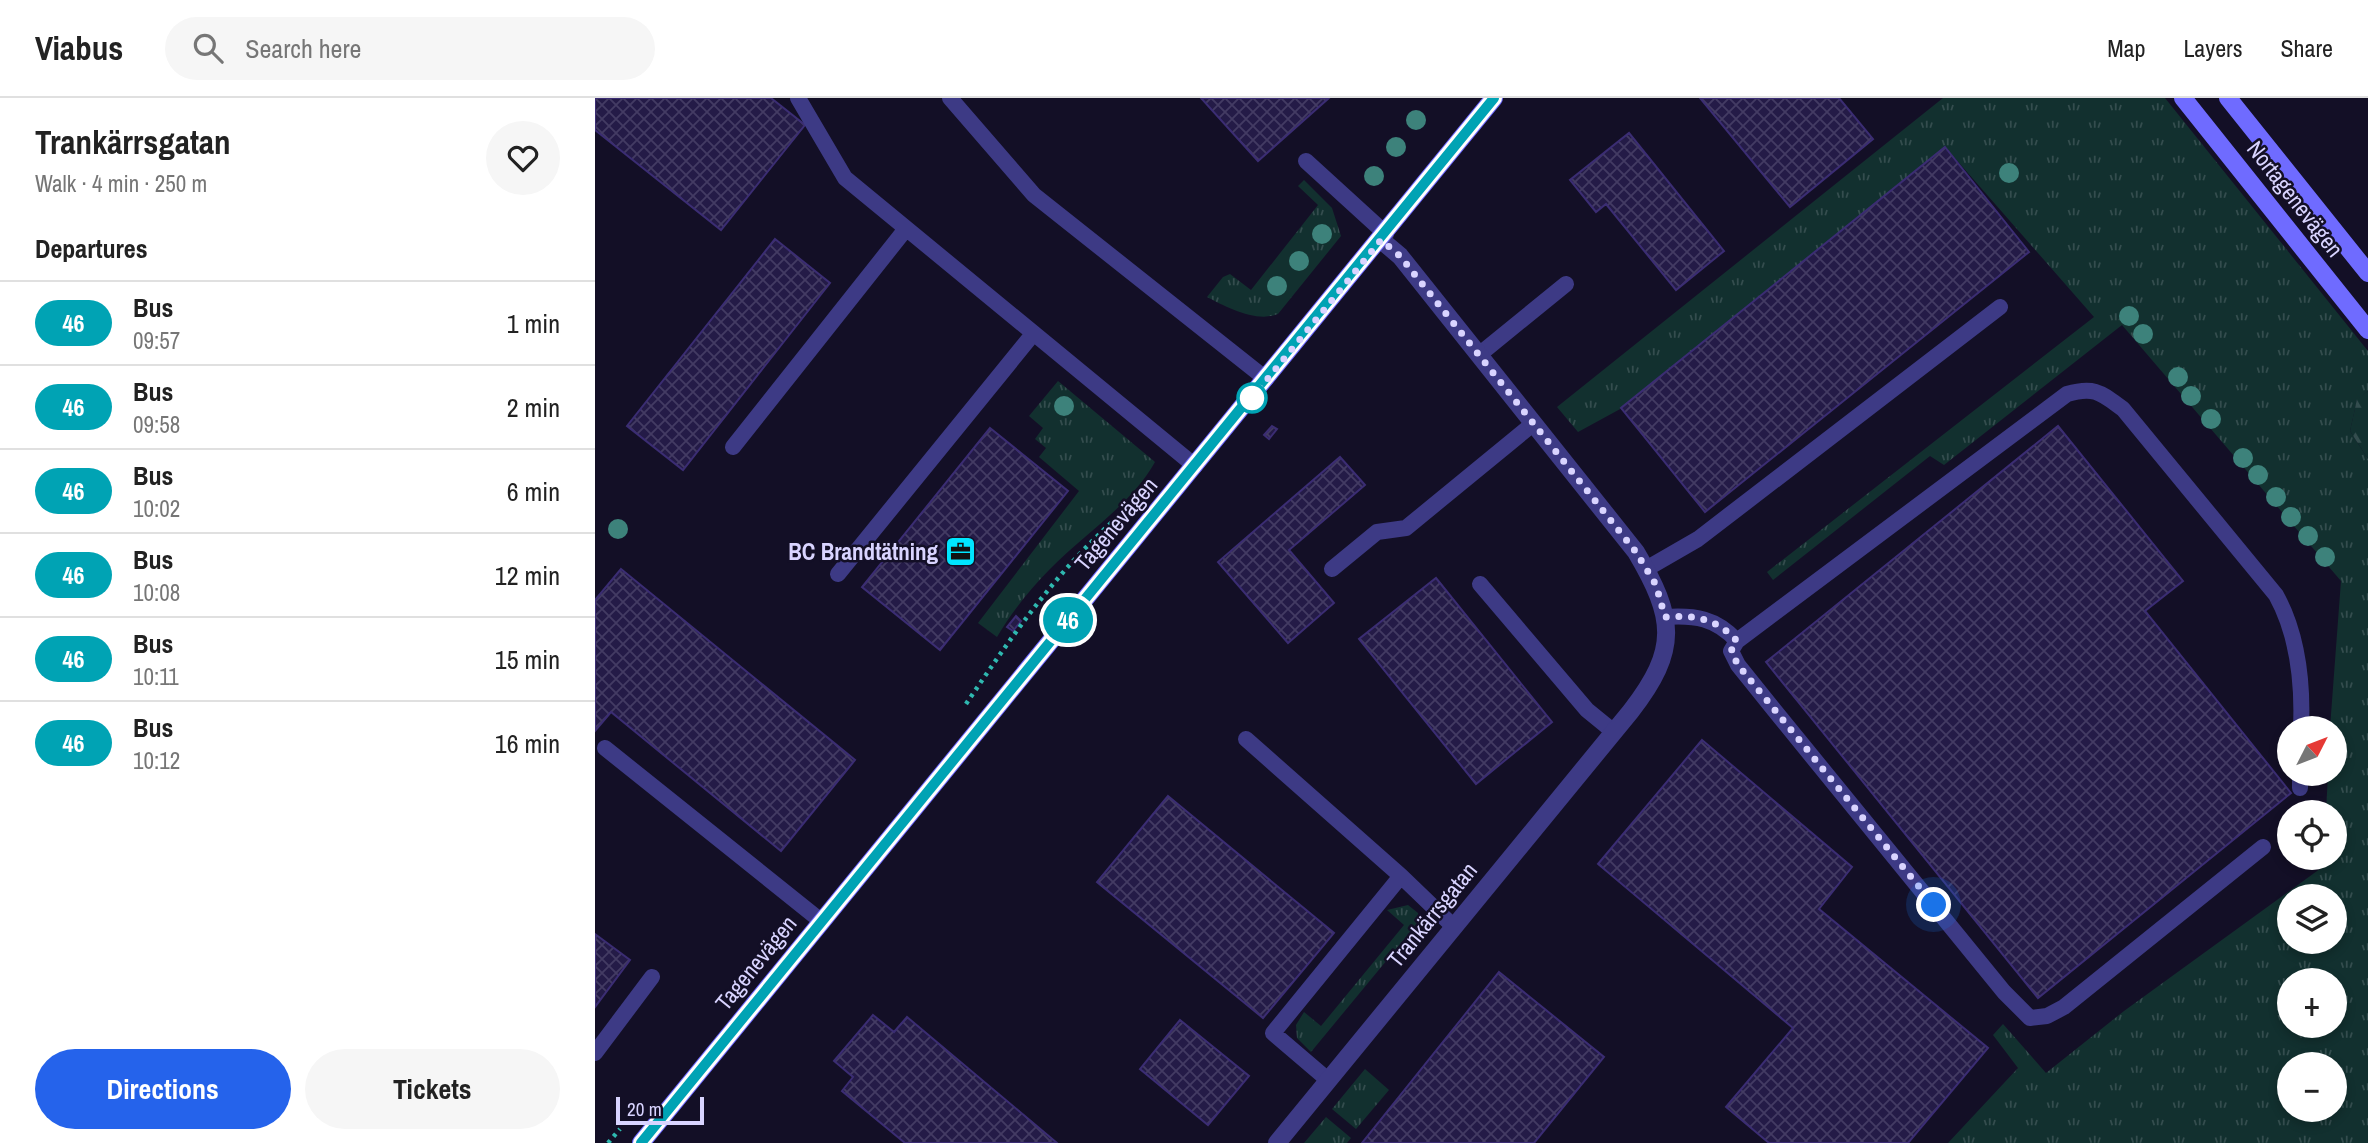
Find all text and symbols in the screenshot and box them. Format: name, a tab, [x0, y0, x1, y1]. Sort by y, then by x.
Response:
search box	[165, 17, 655, 80]
text: Viabus	[35, 26, 123, 70]
icon: search	[189, 29, 227, 67]
text: Search here	[245, 31, 361, 66]
text: Map	[2107, 32, 2145, 64]
text: Layers	[2183, 32, 2242, 64]
text: Share	[2280, 32, 2333, 64]
text: Trankärrsgatan	[35, 120, 231, 164]
button: heart	[486, 121, 560, 195]
street label: Nortagenevägen	[2240, 134, 2351, 263]
text: Walk · 4 min · 250 m	[35, 168, 207, 199]
text: Departures	[35, 231, 148, 266]
text: Bus	[133, 290, 173, 325]
text: 1 min	[507, 306, 560, 341]
text: 46	[63, 307, 84, 339]
text: 09:57	[133, 325, 180, 356]
text: Bus	[133, 374, 173, 409]
unlabelled marker	[1237, 383, 1267, 413]
text: 2 min	[507, 390, 560, 425]
text: 46	[63, 391, 84, 423]
text: 09:58	[133, 409, 180, 440]
text: Bus	[133, 458, 173, 493]
street label: Tagenevägen	[1067, 470, 1164, 577]
text: 6 min	[507, 474, 560, 509]
text: 46	[63, 475, 84, 507]
text: 10:02	[133, 493, 180, 524]
office icon: BC Brandtätning	[944, 535, 978, 569]
place label: BC Brandtätning	[788, 536, 938, 567]
text: Bus	[133, 542, 173, 577]
text: 12 min	[495, 558, 560, 593]
text: 46	[63, 559, 84, 591]
text: 10:08	[133, 577, 180, 608]
line badge: 46	[1037, 597, 1099, 643]
text: 46	[1057, 604, 1079, 636]
text: Bus	[133, 626, 173, 661]
text: 15 min	[495, 642, 560, 677]
text: 46	[63, 643, 84, 675]
text: 10:11	[133, 661, 179, 692]
text: Bus	[133, 710, 173, 745]
north arrow	[2277, 716, 2347, 786]
map controls	[2277, 716, 2347, 1122]
text: 16 min	[495, 726, 560, 761]
text: 46	[63, 727, 84, 759]
text: 10:12	[133, 745, 180, 776]
button: locate	[2277, 800, 2347, 870]
street label: Trankärrsgatan	[1380, 856, 1484, 974]
button: layers	[2277, 884, 2347, 954]
your location	[1916, 887, 1951, 922]
street label: Tagenevägen	[708, 909, 803, 1017]
button: +	[2277, 968, 2347, 1038]
button: Directions	[35, 1049, 291, 1129]
button: Tickets	[305, 1049, 560, 1129]
button: −	[2277, 1052, 2347, 1122]
scale bar	[616, 1094, 703, 1126]
text: 20 m	[627, 1096, 662, 1122]

